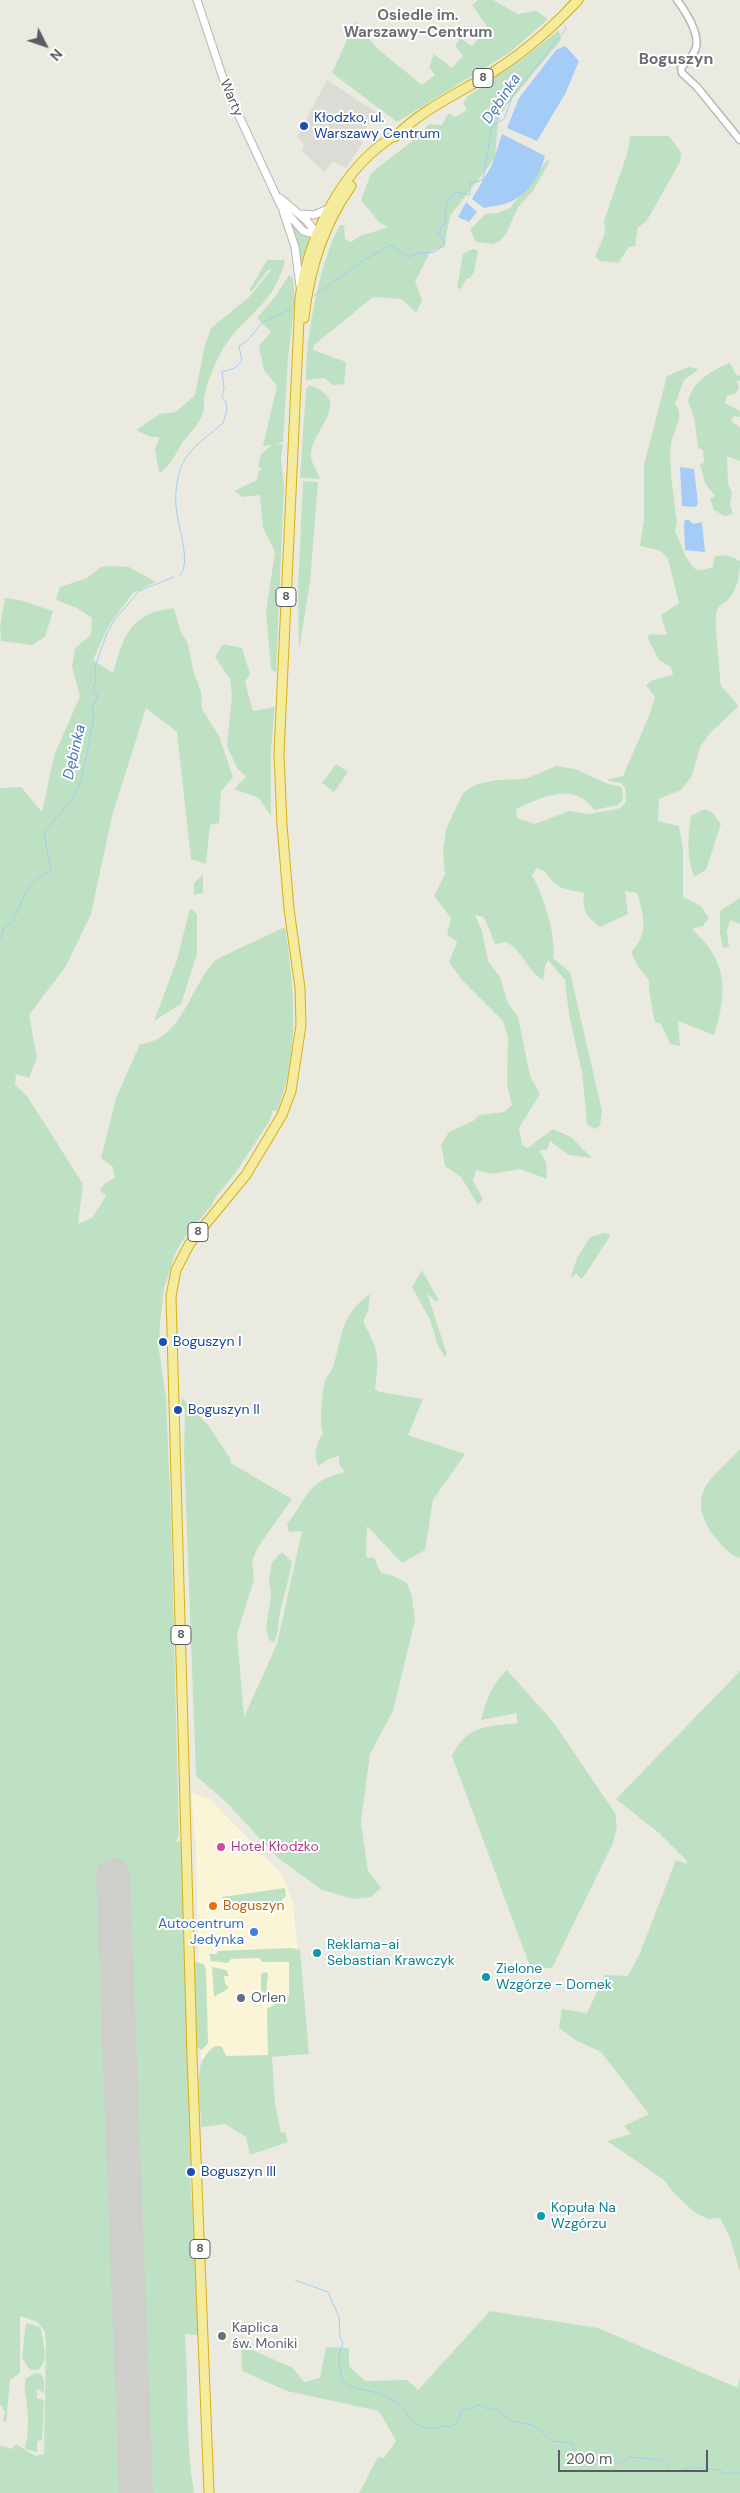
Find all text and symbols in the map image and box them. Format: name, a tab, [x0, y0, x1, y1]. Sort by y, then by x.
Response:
district label: Osiedle im. Warszawy-Centrum	[344, 7, 492, 42]
north arrow	[20, 20, 70, 70]
text: N	[46, 45, 66, 65]
district label: Boguszyn	[639, 50, 713, 70]
road number: 8	[473, 68, 493, 88]
water label: Dębinka	[479, 71, 525, 127]
street label: Warty	[216, 77, 246, 119]
place label: Kłodzko, ul. Warszawy Centrum	[314, 110, 440, 142]
marker: Kłodzko, ul. Warszawy Centrum	[298, 120, 310, 132]
road number: 8	[276, 588, 296, 606]
water label: Dębinka	[60, 723, 90, 781]
road number: 8	[188, 1222, 208, 1242]
place label: Boguszyn I	[173, 1334, 242, 1350]
marker: Boguszyn I	[157, 1336, 169, 1348]
place label: Boguszyn II	[188, 1402, 260, 1418]
marker: Boguszyn II	[172, 1404, 184, 1416]
road number: 8	[171, 1626, 191, 1644]
place label: Hotel Kłodzko	[231, 1839, 319, 1855]
marker: Hotel Kłodzko	[215, 1841, 227, 1853]
place label: Boguszyn	[223, 1898, 285, 1914]
marker: Boguszyn	[207, 1900, 219, 1912]
place label: Autocentrum Jedynka	[158, 1916, 244, 1948]
marker: Autocentrum Jedynka	[248, 1926, 260, 1938]
place label: Reklama-ai Sebastian Krawczyk	[327, 1937, 455, 1970]
marker: Reklama-ai Sebastian Krawczyk	[311, 1947, 323, 1959]
place label: Zielone Wzgórze - Domek	[496, 1961, 612, 1994]
marker: Zielone Wzgórze - Domek	[480, 1971, 492, 1983]
place label: Orlen	[251, 1990, 286, 2006]
marker: Orlen	[235, 1992, 247, 2004]
place label: Boguszyn III	[201, 2164, 276, 2180]
marker: Boguszyn III	[185, 2166, 197, 2178]
place label: Kopuła Na Wzgórzu	[551, 2200, 616, 2232]
marker: Kopuła Na Wzgórzu	[535, 2210, 547, 2222]
road number: 8	[190, 2240, 210, 2258]
place label: Kaplica św. Moniki	[232, 2320, 297, 2352]
marker: Kaplica św. Moniki	[216, 2330, 228, 2342]
scale bar	[560, 2440, 710, 2472]
text: 200 m	[566, 2449, 612, 2469]

